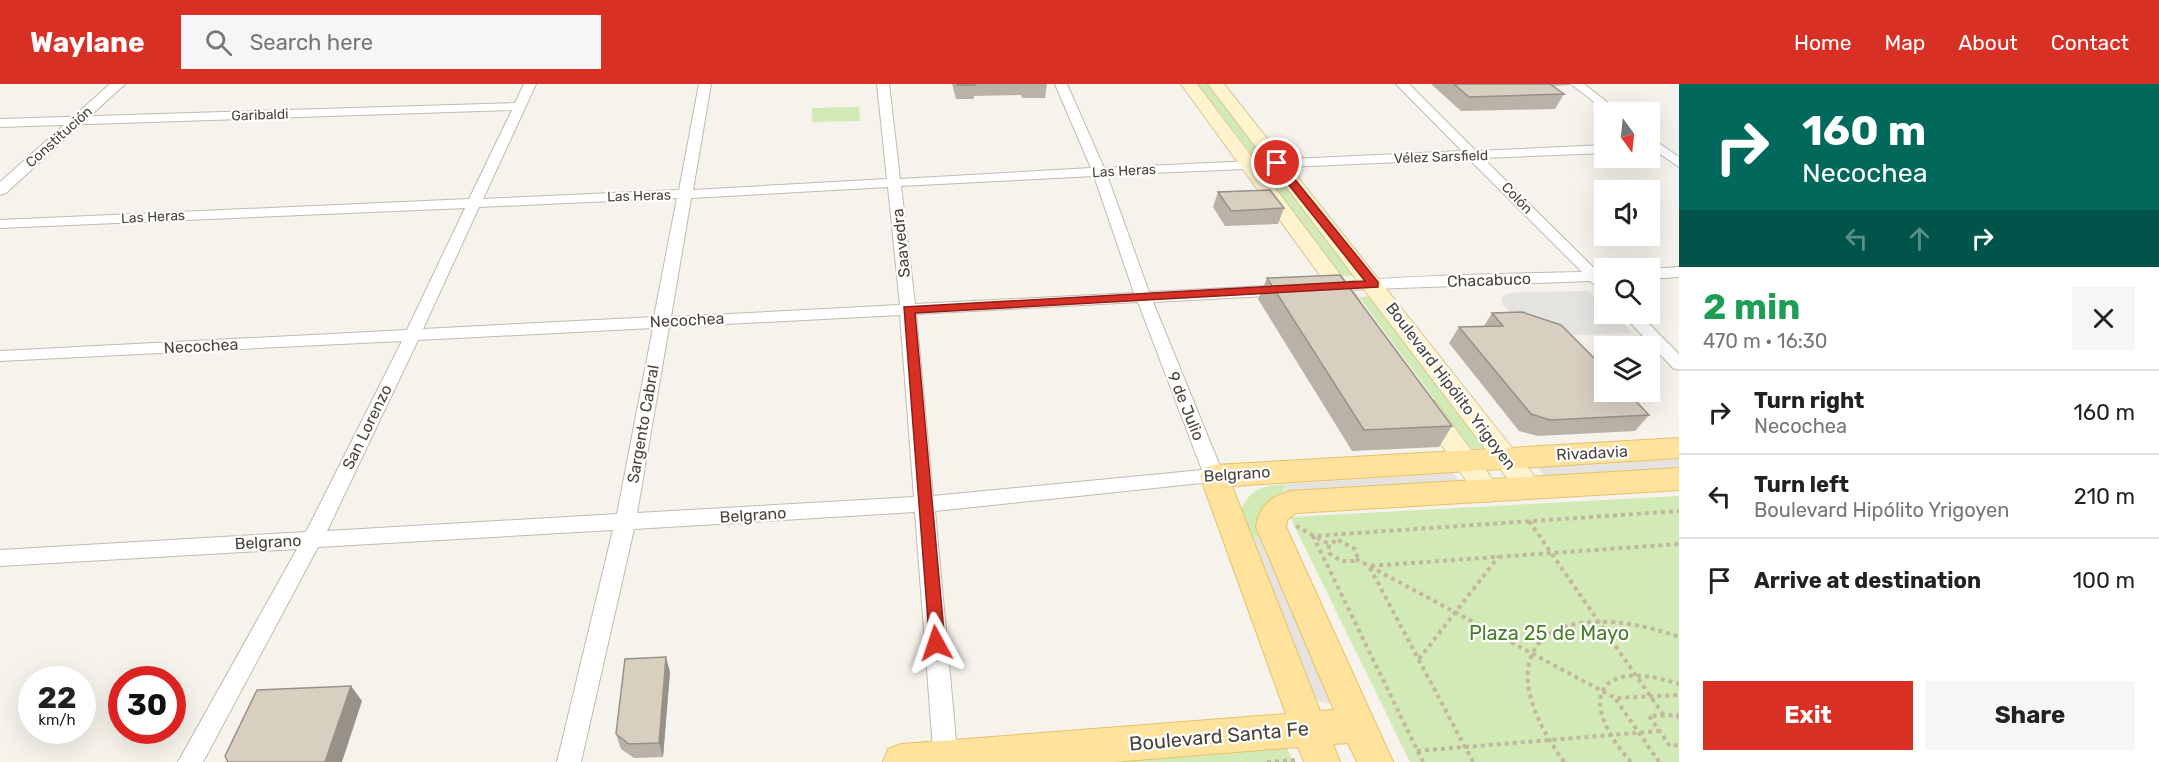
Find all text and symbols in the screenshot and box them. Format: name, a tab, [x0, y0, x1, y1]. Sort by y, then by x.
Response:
search box	[181, 15, 601, 69]
text: Waylane	[30, 26, 145, 59]
icon: search	[202, 26, 235, 59]
text: Search here	[250, 29, 373, 56]
text: Home	[1794, 30, 1851, 55]
text: Map	[1884, 30, 1925, 55]
text: About	[1958, 30, 2018, 55]
text: Contact	[2051, 30, 2129, 55]
north arrow	[1594, 102, 1660, 168]
map controls	[1594, 102, 1660, 402]
street label: Constitución	[22, 103, 96, 171]
street label: Garibaldi	[231, 106, 289, 124]
text: 160 m	[1802, 106, 1926, 156]
icon: right	[1703, 108, 1781, 186]
pin	[1251, 137, 1302, 188]
icon: arrive	[1260, 146, 1293, 179]
street label: Vélez Sarsfield	[1394, 147, 1488, 167]
text: Necochea	[1802, 157, 1928, 189]
street label: Las Heras	[1092, 161, 1156, 181]
street label: Colón	[1498, 179, 1536, 217]
button: sound	[1594, 180, 1660, 246]
street label: Las Heras	[607, 186, 671, 206]
street label: Las Heras	[121, 207, 185, 227]
street label: Saavedra	[888, 208, 914, 278]
icon: left	[1840, 222, 1873, 255]
icon: ahead	[1903, 222, 1936, 255]
icon: right	[1966, 222, 1999, 255]
button: search	[1594, 258, 1660, 324]
street label: Chacabuco	[1447, 269, 1531, 291]
text: 2 min	[1703, 285, 1801, 328]
button: close	[2072, 287, 2135, 350]
street label: Boulevard Hipólito Yrigoyen	[1382, 299, 1520, 473]
street label: Necochea	[649, 309, 725, 331]
text: 470 m · 16:30	[1703, 329, 1828, 353]
street label: Necochea	[163, 335, 239, 357]
button: layers	[1594, 336, 1660, 402]
street label: Sargento Cabral	[623, 363, 663, 485]
street label: 9 de Julio	[1164, 369, 1208, 443]
street label: San Lorenzo	[338, 381, 396, 473]
text: Turn right	[1754, 387, 1864, 414]
icon: right	[1703, 396, 1736, 429]
text: 160 m	[2073, 399, 2135, 426]
text: Necochea	[1754, 414, 1847, 438]
street label: Rivadavia	[1556, 442, 1628, 464]
street label: Belgrano	[1203, 462, 1271, 486]
text: Turn left	[1754, 471, 1849, 498]
icon: left	[1703, 480, 1736, 513]
text: 210 m	[2074, 483, 2135, 510]
text: Boulevard Hipólito Yrigoyen	[1754, 498, 2009, 522]
street label: Belgrano	[719, 503, 787, 527]
street label: Belgrano	[234, 531, 302, 553]
icon: arrive	[1703, 564, 1736, 597]
text: Arrive at destination	[1754, 567, 1981, 594]
text: 100 m	[2073, 567, 2135, 594]
position arrow	[904, 611, 968, 675]
park label: Plaza 25 de Mayo	[1469, 621, 1629, 645]
speed limit sign: 30	[108, 666, 186, 744]
text: 22	[38, 680, 77, 716]
button: Exit	[1703, 681, 1913, 750]
button: Share	[1925, 681, 2135, 750]
text: km/h	[38, 711, 76, 729]
street label: Boulevard Santa Fe	[1128, 716, 1310, 756]

